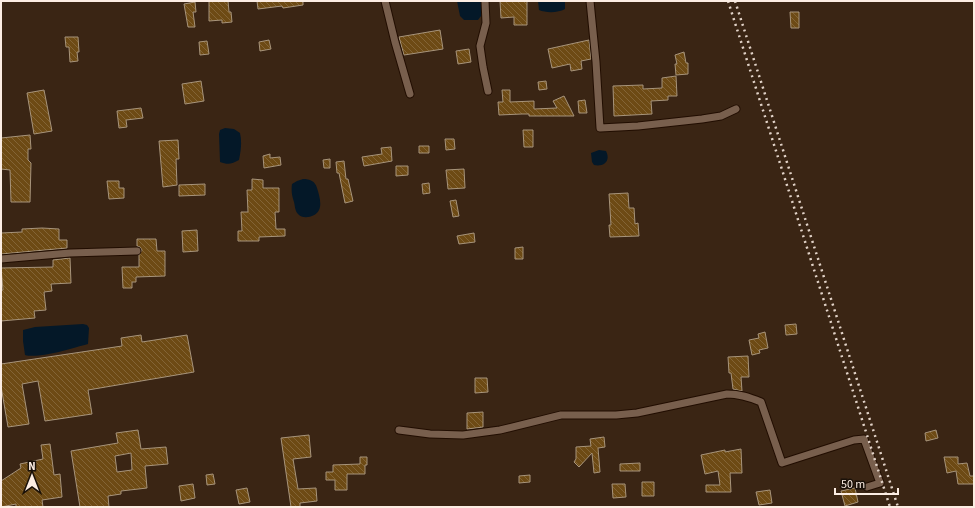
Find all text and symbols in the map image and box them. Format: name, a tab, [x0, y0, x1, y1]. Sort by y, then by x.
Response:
north arrow	[12, 456, 52, 496]
text: N	[28, 459, 36, 474]
scale bar	[835, 470, 898, 496]
text: 50 m	[841, 476, 865, 493]

